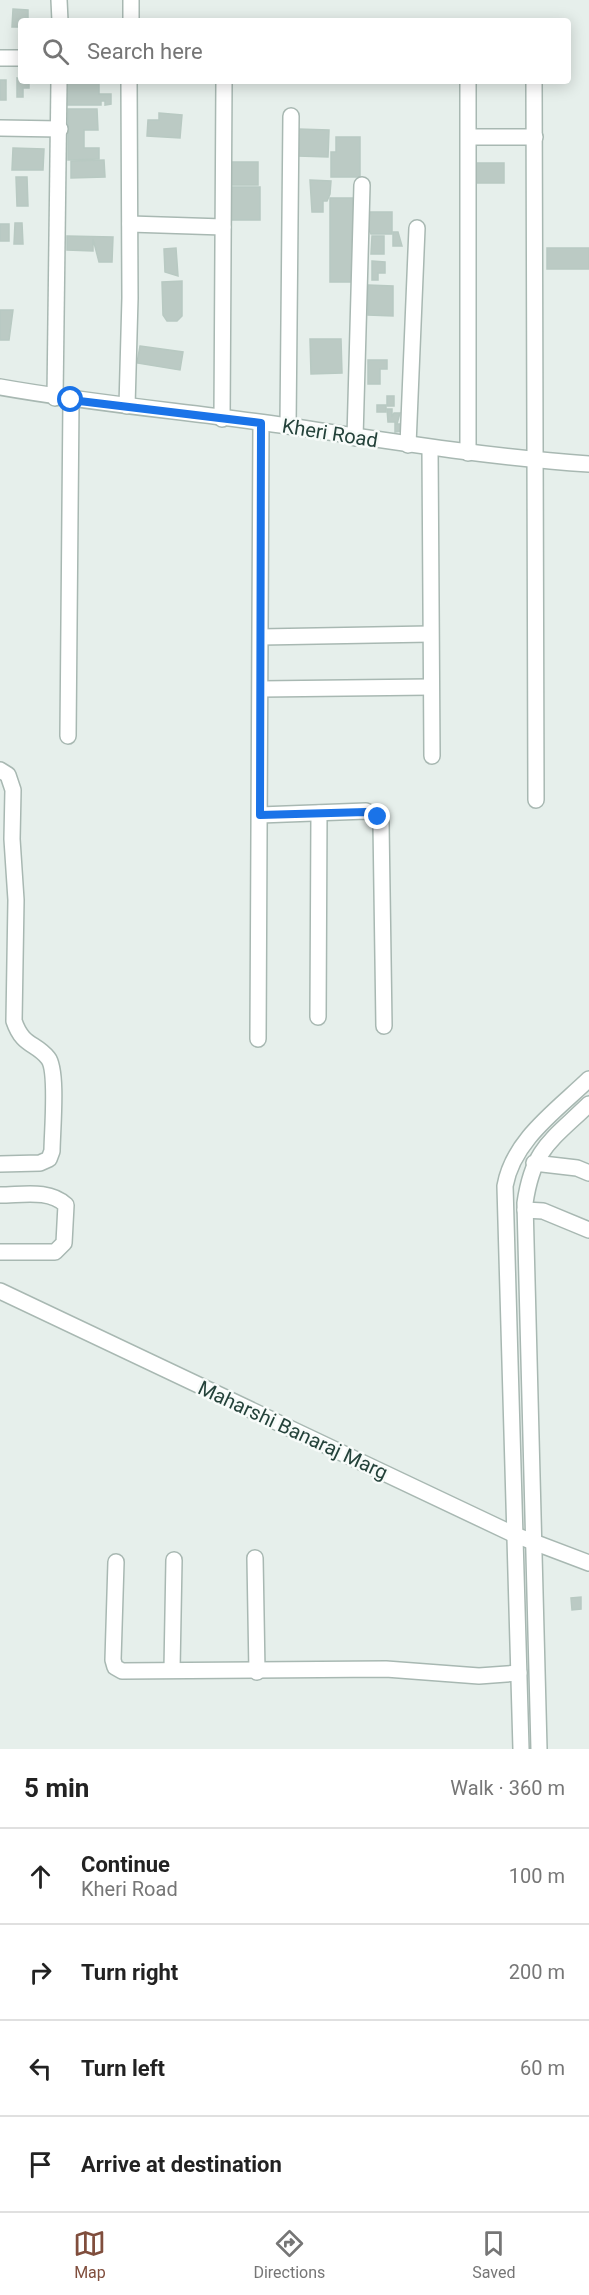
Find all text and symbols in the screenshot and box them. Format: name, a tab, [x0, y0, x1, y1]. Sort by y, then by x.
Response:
search box	[18, 18, 571, 84]
icon: search	[39, 35, 72, 68]
text: Search here	[87, 39, 203, 64]
route start	[57, 386, 83, 412]
street label: Kheri Road	[280, 414, 380, 452]
route end	[364, 803, 390, 829]
street label: Maharshi Banaraj Marg	[194, 1375, 392, 1485]
text: 5 min	[24, 1773, 89, 1803]
text: Walk · 360 m	[450, 1776, 565, 1800]
text: Continue	[81, 1852, 170, 1877]
icon: ahead	[24, 1860, 57, 1893]
text: 100 m	[509, 1864, 565, 1888]
text: Kheri Road	[81, 1877, 178, 1901]
icon: right	[24, 1956, 57, 1989]
text: Turn right	[81, 1960, 178, 1985]
text: 200 m	[509, 1960, 565, 1984]
icon: left	[24, 2052, 57, 2085]
text: Turn left	[81, 2056, 165, 2081]
text: 60 m	[520, 2056, 565, 2080]
icon: arrive	[24, 2148, 57, 2181]
text: Arrive at destination	[81, 2152, 282, 2177]
tab: Map	[73, 2227, 106, 2282]
tab: Directions	[253, 2227, 325, 2282]
tab: Saved	[472, 2227, 516, 2282]

